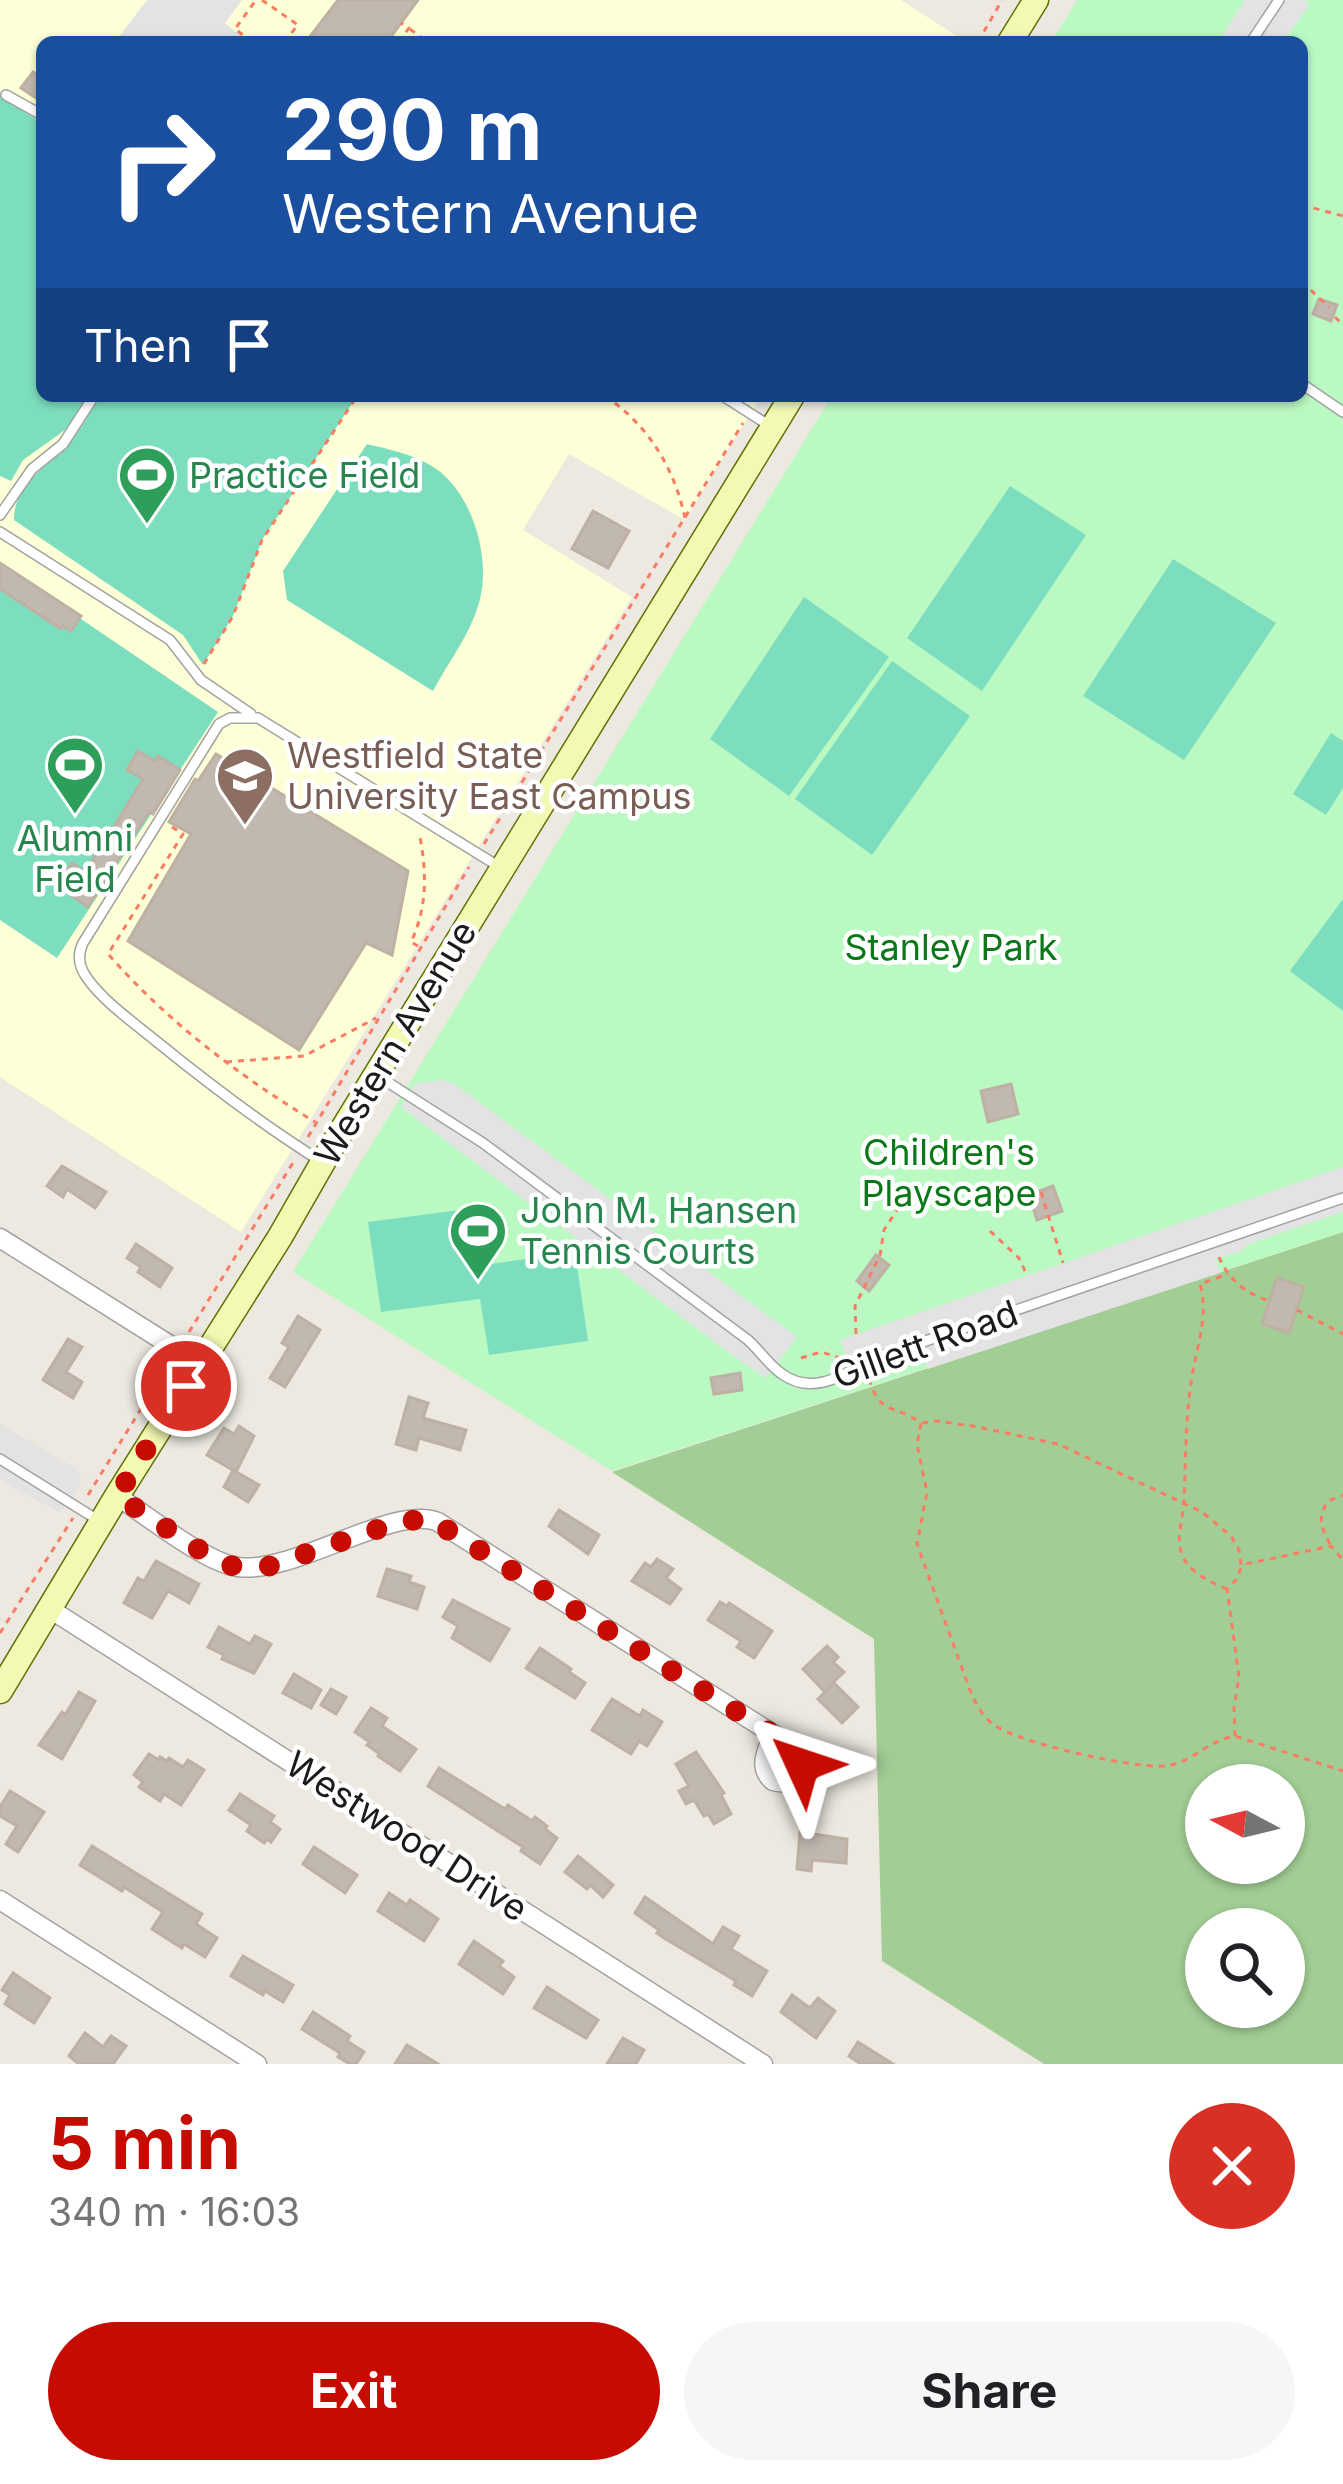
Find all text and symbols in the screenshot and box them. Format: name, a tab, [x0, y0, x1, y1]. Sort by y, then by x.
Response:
text: 290 m	[282, 79, 543, 180]
icon: right	[84, 84, 240, 240]
text: Western Avenue	[282, 181, 699, 246]
icon: arrive	[216, 312, 282, 378]
text: Then	[84, 318, 192, 373]
sports icon: Practice Field	[116, 444, 178, 526]
place label: Practice Field	[189, 453, 420, 497]
place label: Westfield State University East Campus	[287, 733, 692, 818]
sports icon: Alumni Field	[44, 734, 106, 816]
school or university icon: Westfield State University East Campus	[214, 745, 276, 827]
place label: Alumni Field	[17, 816, 133, 901]
street label: Western Avenue	[305, 913, 485, 1173]
park label: Stanley Park	[845, 925, 1058, 969]
park label: Children's Playscape	[862, 1130, 1036, 1215]
place label: John M. Hansen Tennis Courts	[520, 1188, 797, 1273]
sports icon: John M. Hansen Tennis Courts	[447, 1200, 509, 1282]
street label: Gillett Road	[826, 1290, 1024, 1398]
pin	[135, 1335, 237, 1437]
icon: arrive	[153, 1353, 219, 1419]
position arrow	[739, 1702, 865, 1828]
street label: Westwood Drive	[278, 1741, 536, 1931]
north arrow	[1185, 1764, 1305, 1884]
map controls	[1185, 1764, 1305, 2028]
button: search	[1185, 1908, 1305, 2028]
text: 5 min	[48, 2099, 241, 2186]
button: close	[1169, 2103, 1295, 2229]
text: 340 m · 16:03	[48, 2188, 300, 2235]
button: Exit	[48, 2322, 660, 2460]
button: Share	[684, 2322, 1295, 2460]

